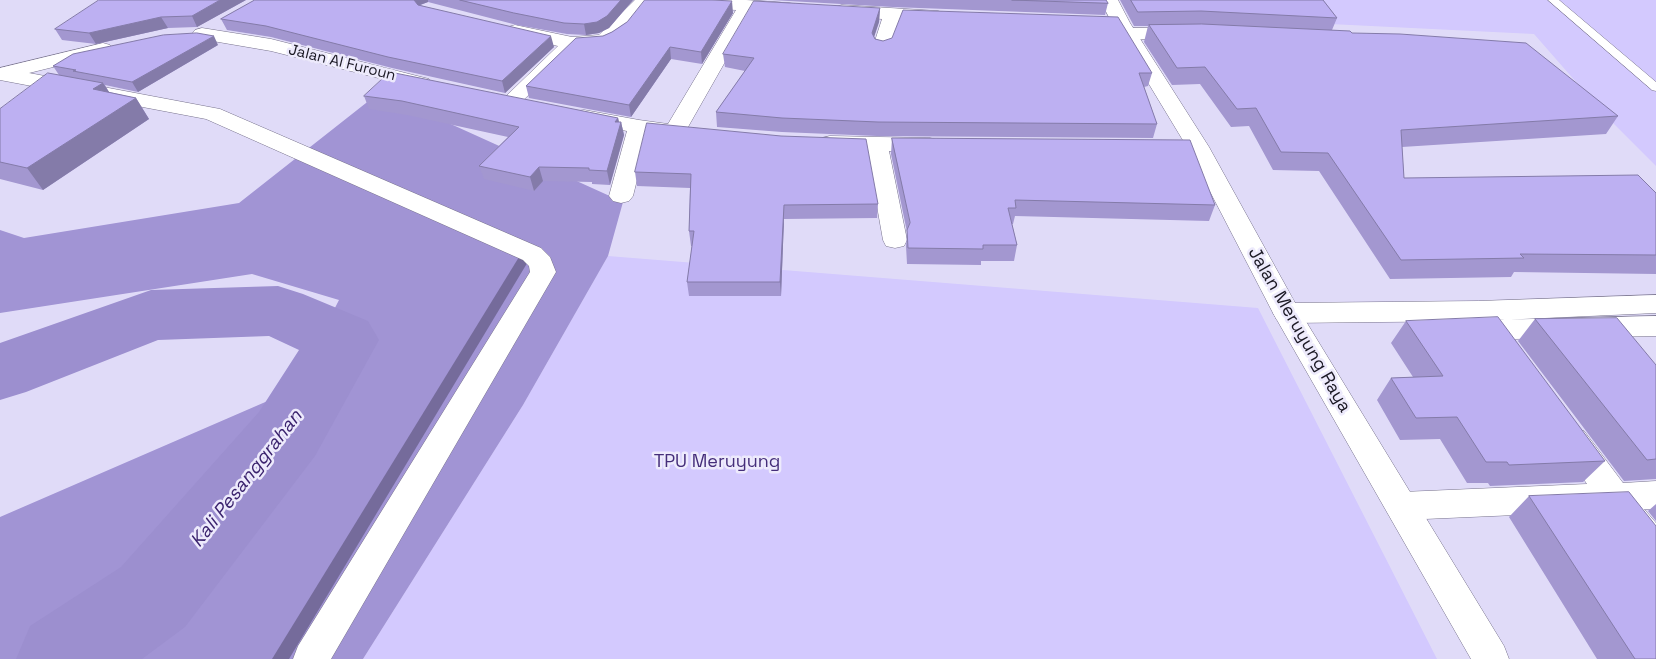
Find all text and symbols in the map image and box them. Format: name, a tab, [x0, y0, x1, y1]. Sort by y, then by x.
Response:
street label: Jalan Al Furoun	[287, 41, 397, 85]
street label: Jalan Meruyung Raya	[1243, 244, 1355, 416]
water label: Kali Pesanggrahan	[186, 406, 308, 552]
park label: TPU Meruyung	[654, 451, 780, 473]

